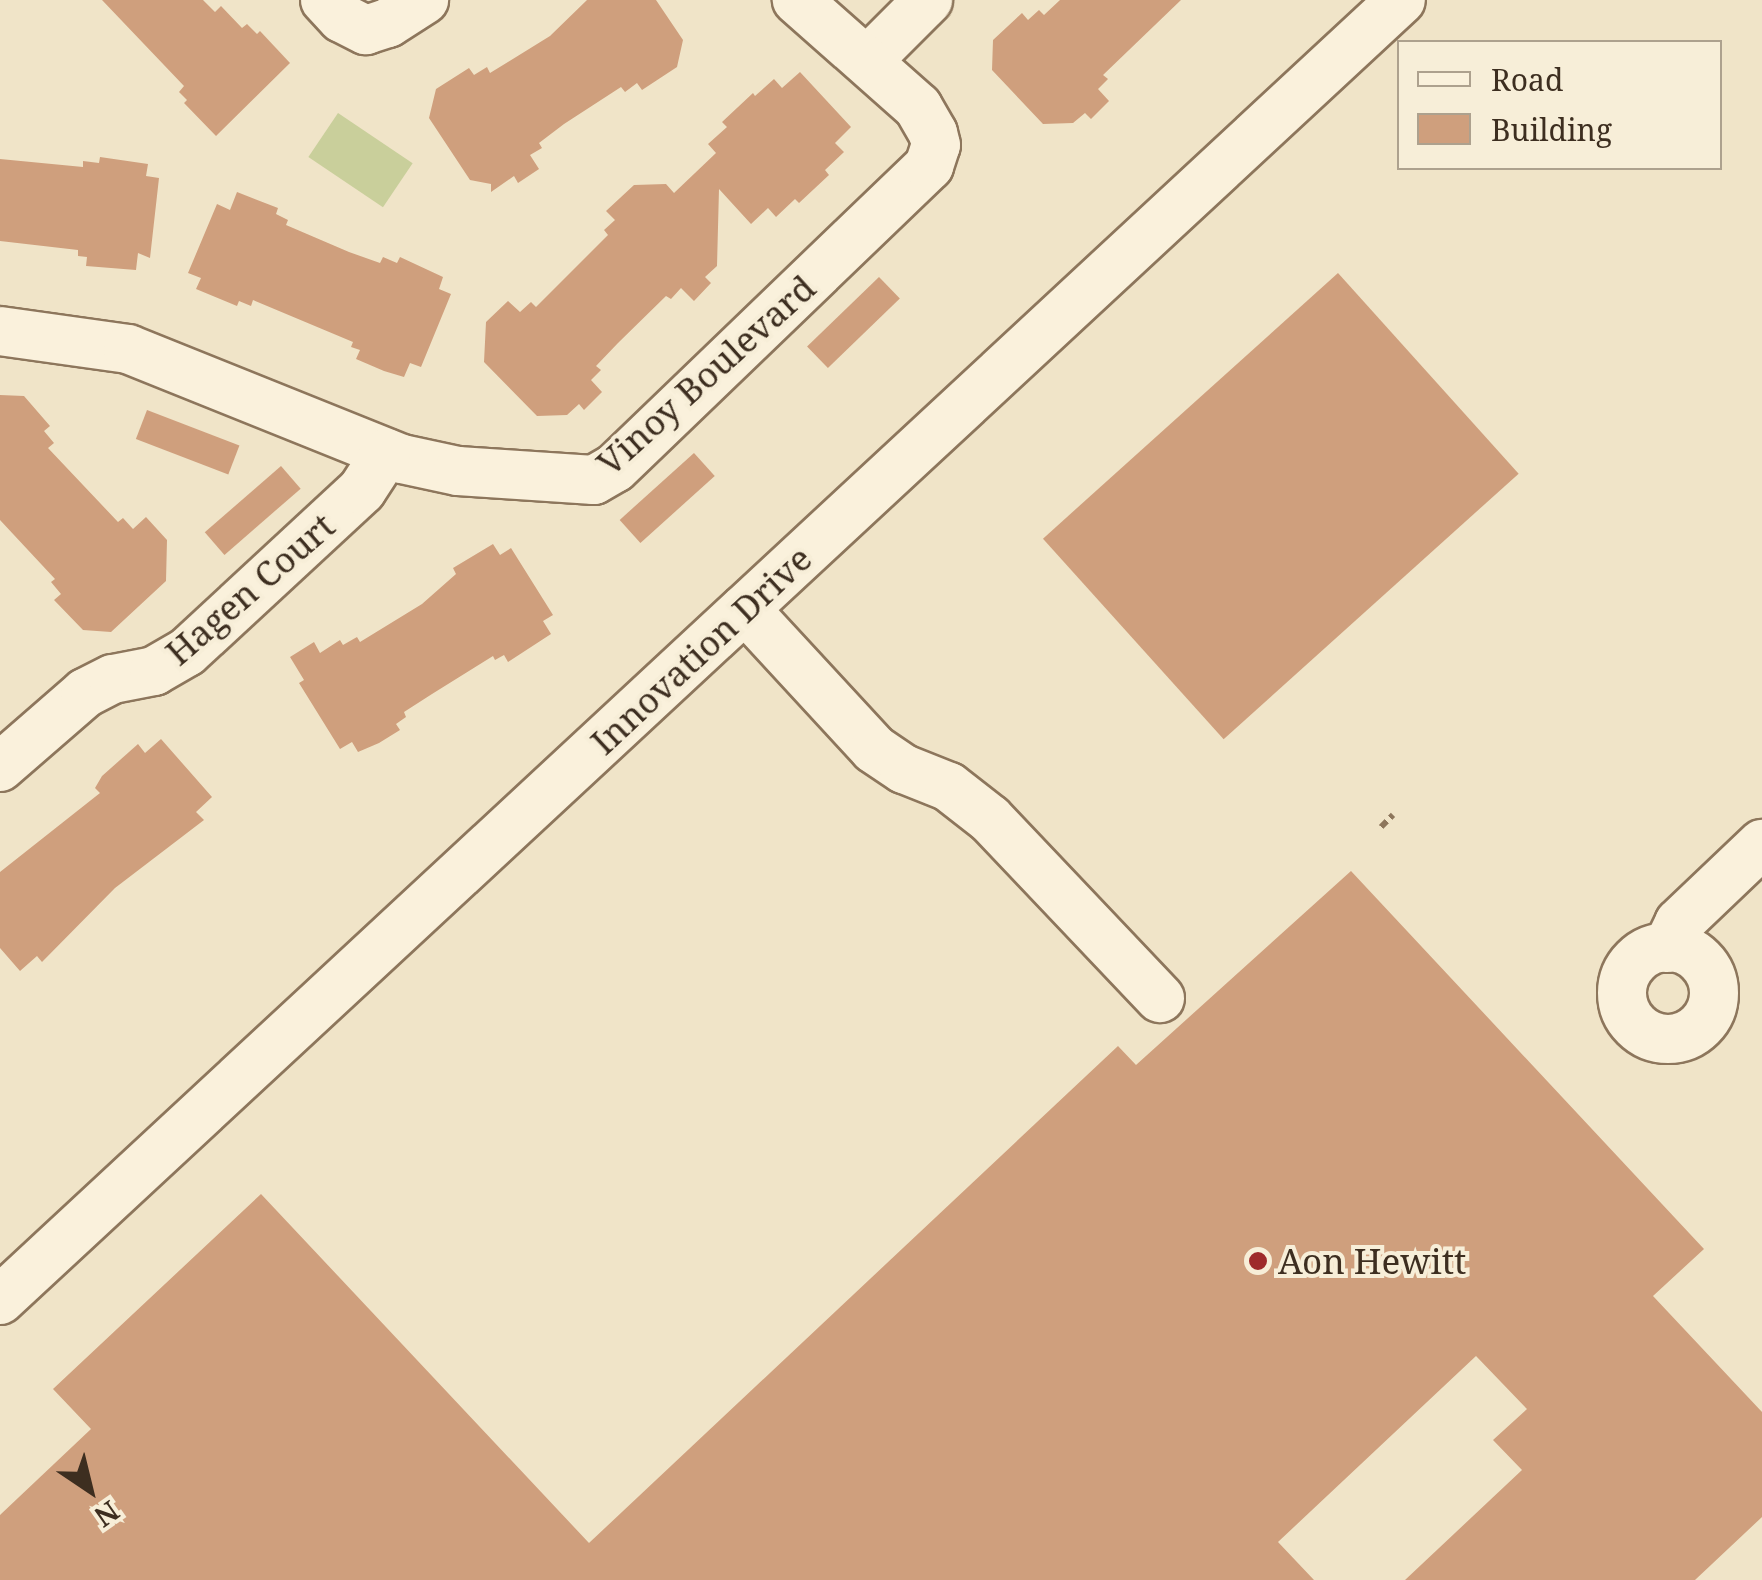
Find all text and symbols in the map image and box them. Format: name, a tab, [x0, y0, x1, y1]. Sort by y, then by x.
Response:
legend	[1397, 40, 1722, 170]
text: Road	[1491, 59, 1563, 100]
text: Building	[1491, 109, 1612, 150]
street label: Vinoy Boulevard	[588, 266, 824, 484]
street label: Hagen Court	[157, 504, 343, 674]
street label: Innovation Drive	[582, 537, 820, 763]
place label: Aon Hewitt	[1278, 1240, 1466, 1282]
marker: Aon Hewitt	[1247, 1250, 1269, 1272]
north arrow	[40, 1440, 140, 1540]
text: N	[87, 1493, 127, 1536]

